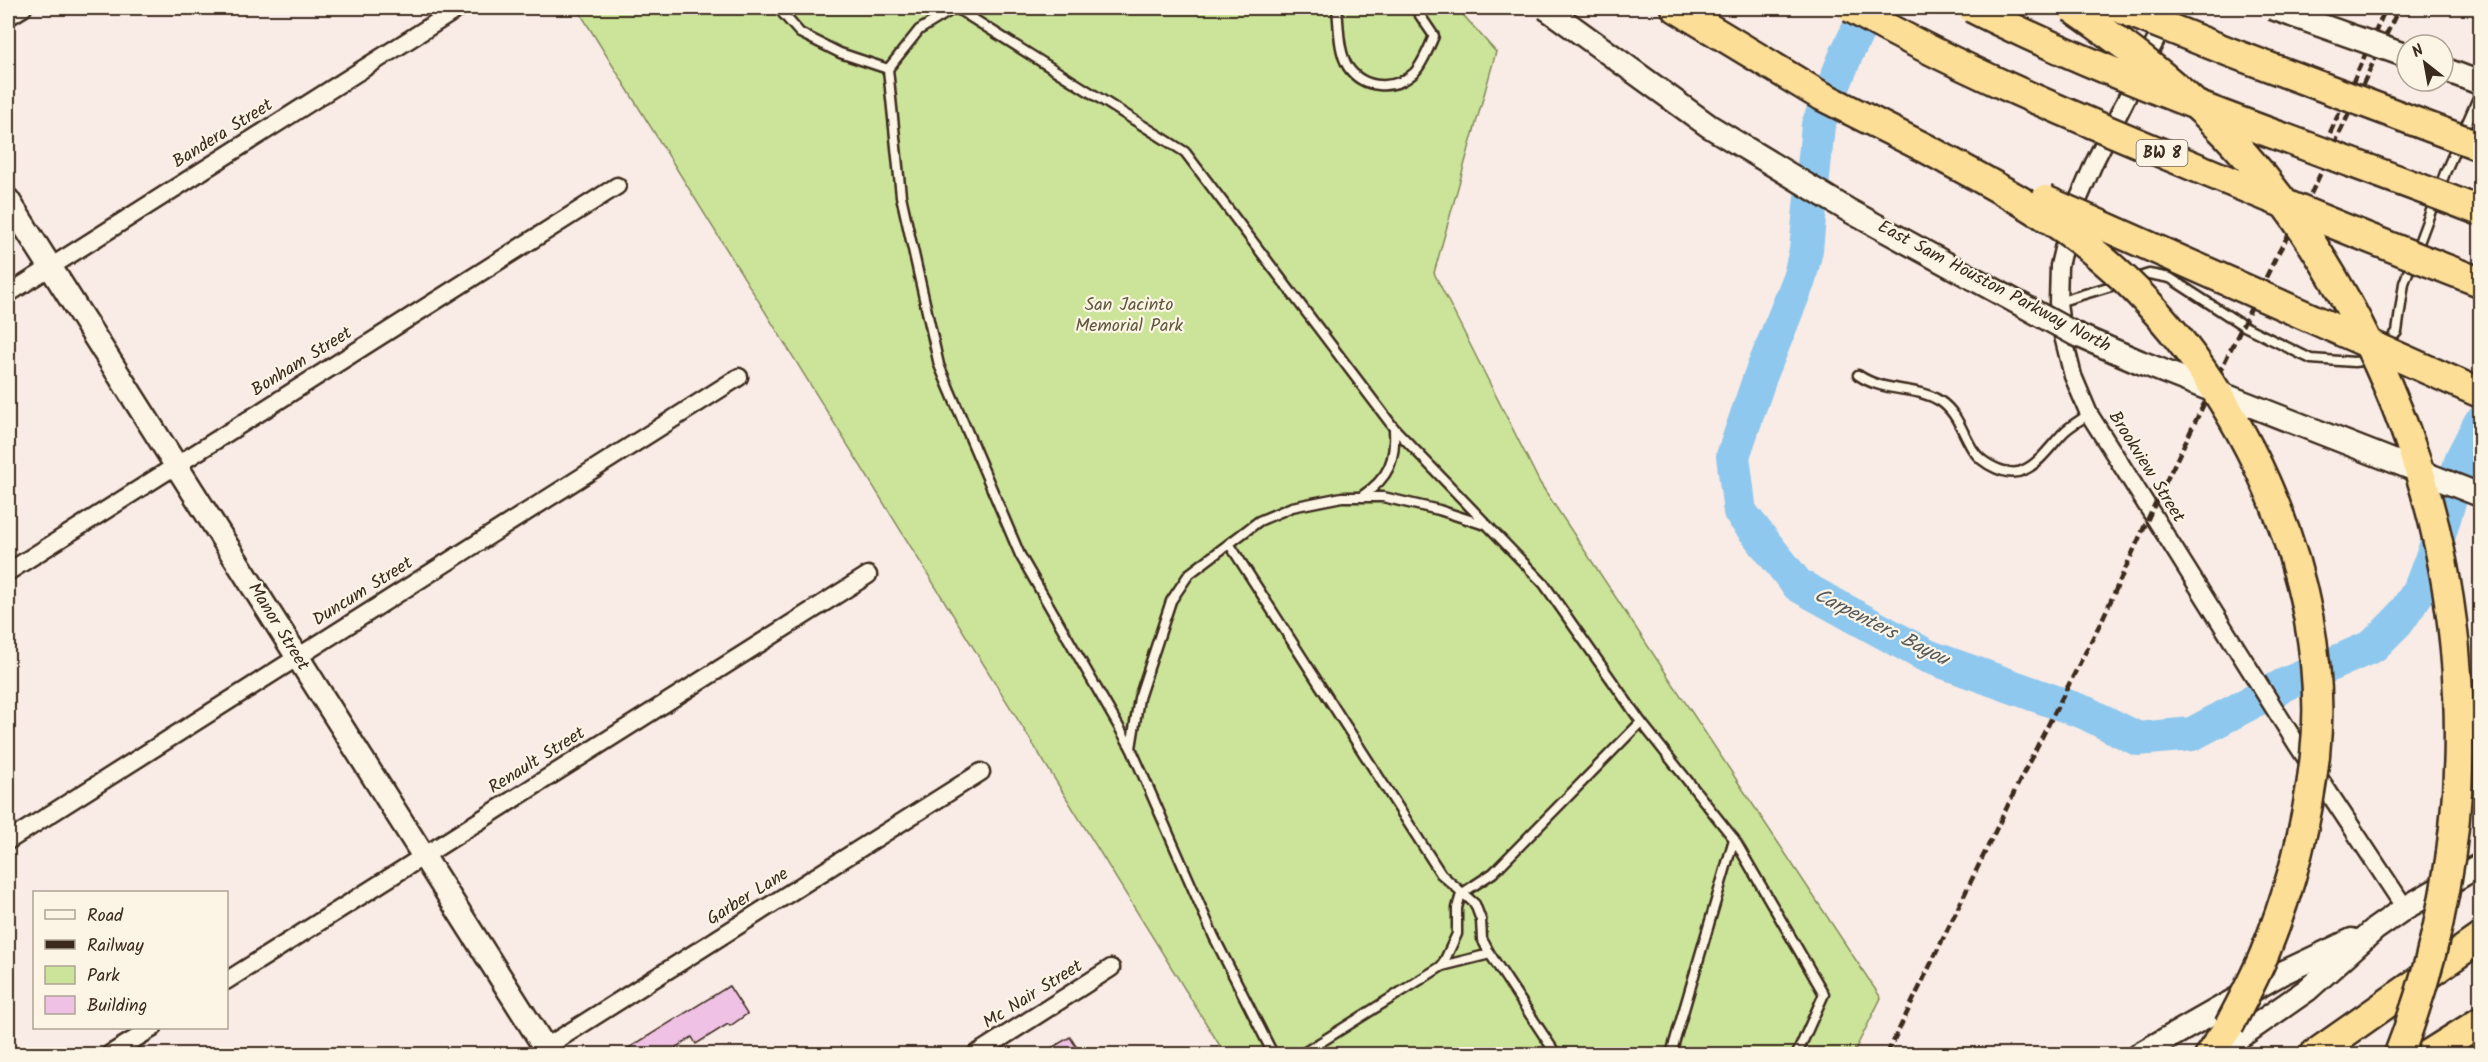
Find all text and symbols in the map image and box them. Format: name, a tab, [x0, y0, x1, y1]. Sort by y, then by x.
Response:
north arrow	[2395, 33, 2455, 93]
text: N	[2407, 38, 2429, 65]
street label: Bandera Street	[167, 91, 280, 176]
road number: BW 8	[2136, 140, 2188, 166]
street label: East Sam Houston Parkway North	[1872, 213, 2116, 361]
park label: San Jacinto Memorial Park	[1075, 291, 1183, 341]
street label: Bonham Street	[246, 319, 359, 405]
street label: Brookview Street	[2100, 405, 2193, 529]
street label: Duncum Street	[307, 549, 420, 634]
street label: Manor Street	[239, 577, 317, 678]
water label: Carpenters Bayou	[1808, 580, 1956, 677]
street label: Renault Street	[483, 719, 592, 802]
street label: Garber Lane	[701, 860, 795, 934]
legend	[33, 891, 228, 1029]
text: Road	[87, 902, 124, 931]
text: Railway	[87, 932, 144, 961]
street label: Mc Nair Street	[977, 952, 1090, 1037]
text: Park	[87, 962, 120, 991]
text: Building	[87, 992, 147, 1021]

